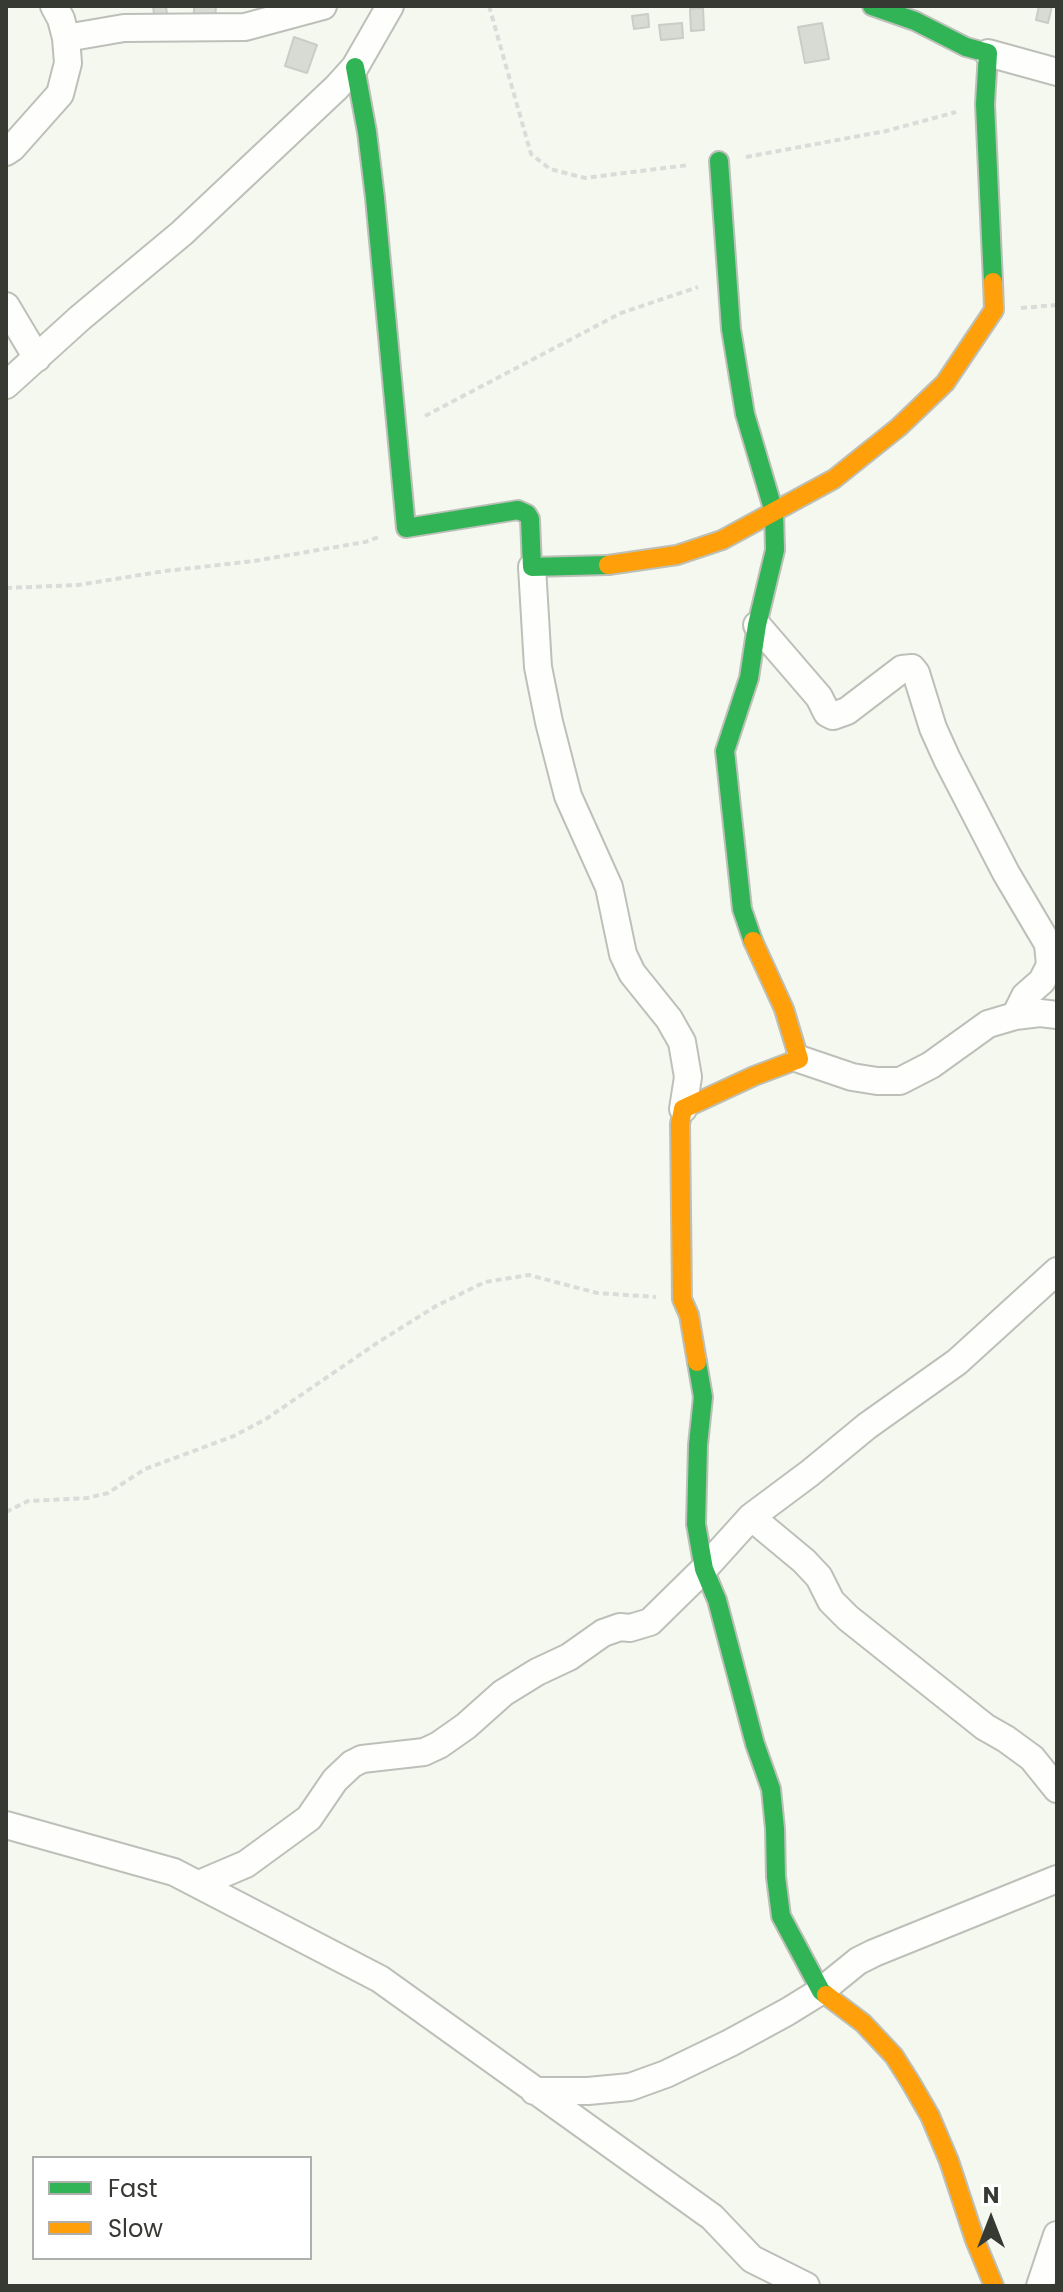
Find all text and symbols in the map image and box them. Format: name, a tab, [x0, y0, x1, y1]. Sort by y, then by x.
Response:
legend	[32, 2156, 312, 2260]
text: Fast	[108, 2172, 158, 2205]
north arrow	[951, 2180, 1031, 2260]
text: N	[983, 2180, 999, 2211]
text: Slow	[108, 2212, 163, 2245]

